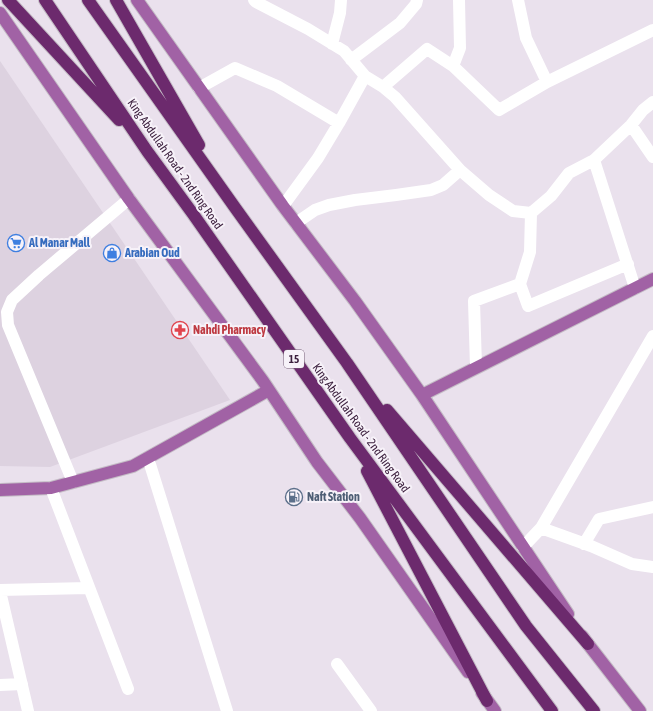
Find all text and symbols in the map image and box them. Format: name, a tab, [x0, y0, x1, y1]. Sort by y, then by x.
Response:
street label: King Abdullah Road - 2nd Ring Road	[125, 96, 225, 232]
supermarket icon: Al Manar Mall	[6, 233, 26, 253]
place label: Al Manar Mall	[28, 236, 91, 250]
shop icon: Arabian Oud	[102, 243, 122, 263]
place label: Arabian Oud	[124, 246, 180, 260]
pharmacy icon: Nahdi Pharmacy	[170, 320, 190, 340]
place label: Nahdi Pharmacy	[193, 323, 266, 337]
road number: 15	[284, 350, 304, 368]
street label: King Abdullah Road - 2nd Ring Road	[309, 361, 413, 495]
fuel station icon: Naft Station	[284, 487, 304, 507]
place label: Naft Station	[307, 490, 360, 504]

